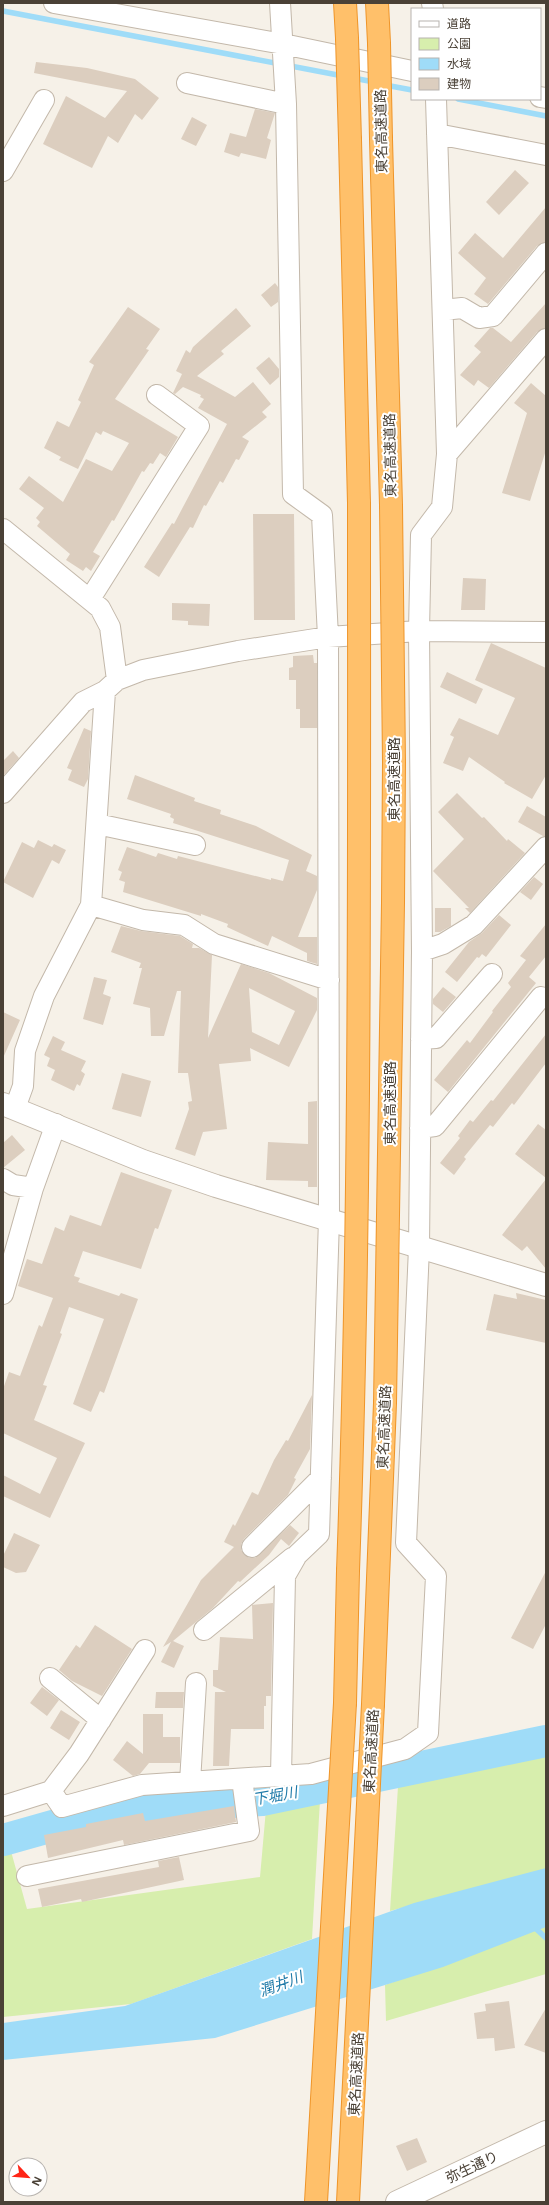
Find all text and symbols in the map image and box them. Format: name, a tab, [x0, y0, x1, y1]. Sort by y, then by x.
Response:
legend	[411, 8, 541, 100]
text: 道路	[447, 15, 471, 32]
text: 公園	[447, 35, 471, 52]
text: 水域	[447, 55, 471, 72]
text: 建物	[447, 75, 471, 92]
street label: 東名高速道路	[370, 89, 391, 173]
street label: 東名高速道路	[379, 413, 400, 497]
street label: 東名高速道路	[384, 737, 403, 821]
street label: 東名高速道路	[380, 1061, 399, 1145]
street label: 東名高速道路	[373, 1385, 394, 1469]
street label: 東名高速道路	[359, 1709, 382, 1793]
water label: 下堀川	[251, 1781, 301, 1809]
water label: 潤井川	[256, 1965, 307, 2000]
street label: 東名高速道路	[344, 2032, 367, 2116]
street label: 弥生通り	[442, 2146, 501, 2187]
north arrow	[8, 2157, 48, 2197]
text: N	[29, 2174, 46, 2189]

